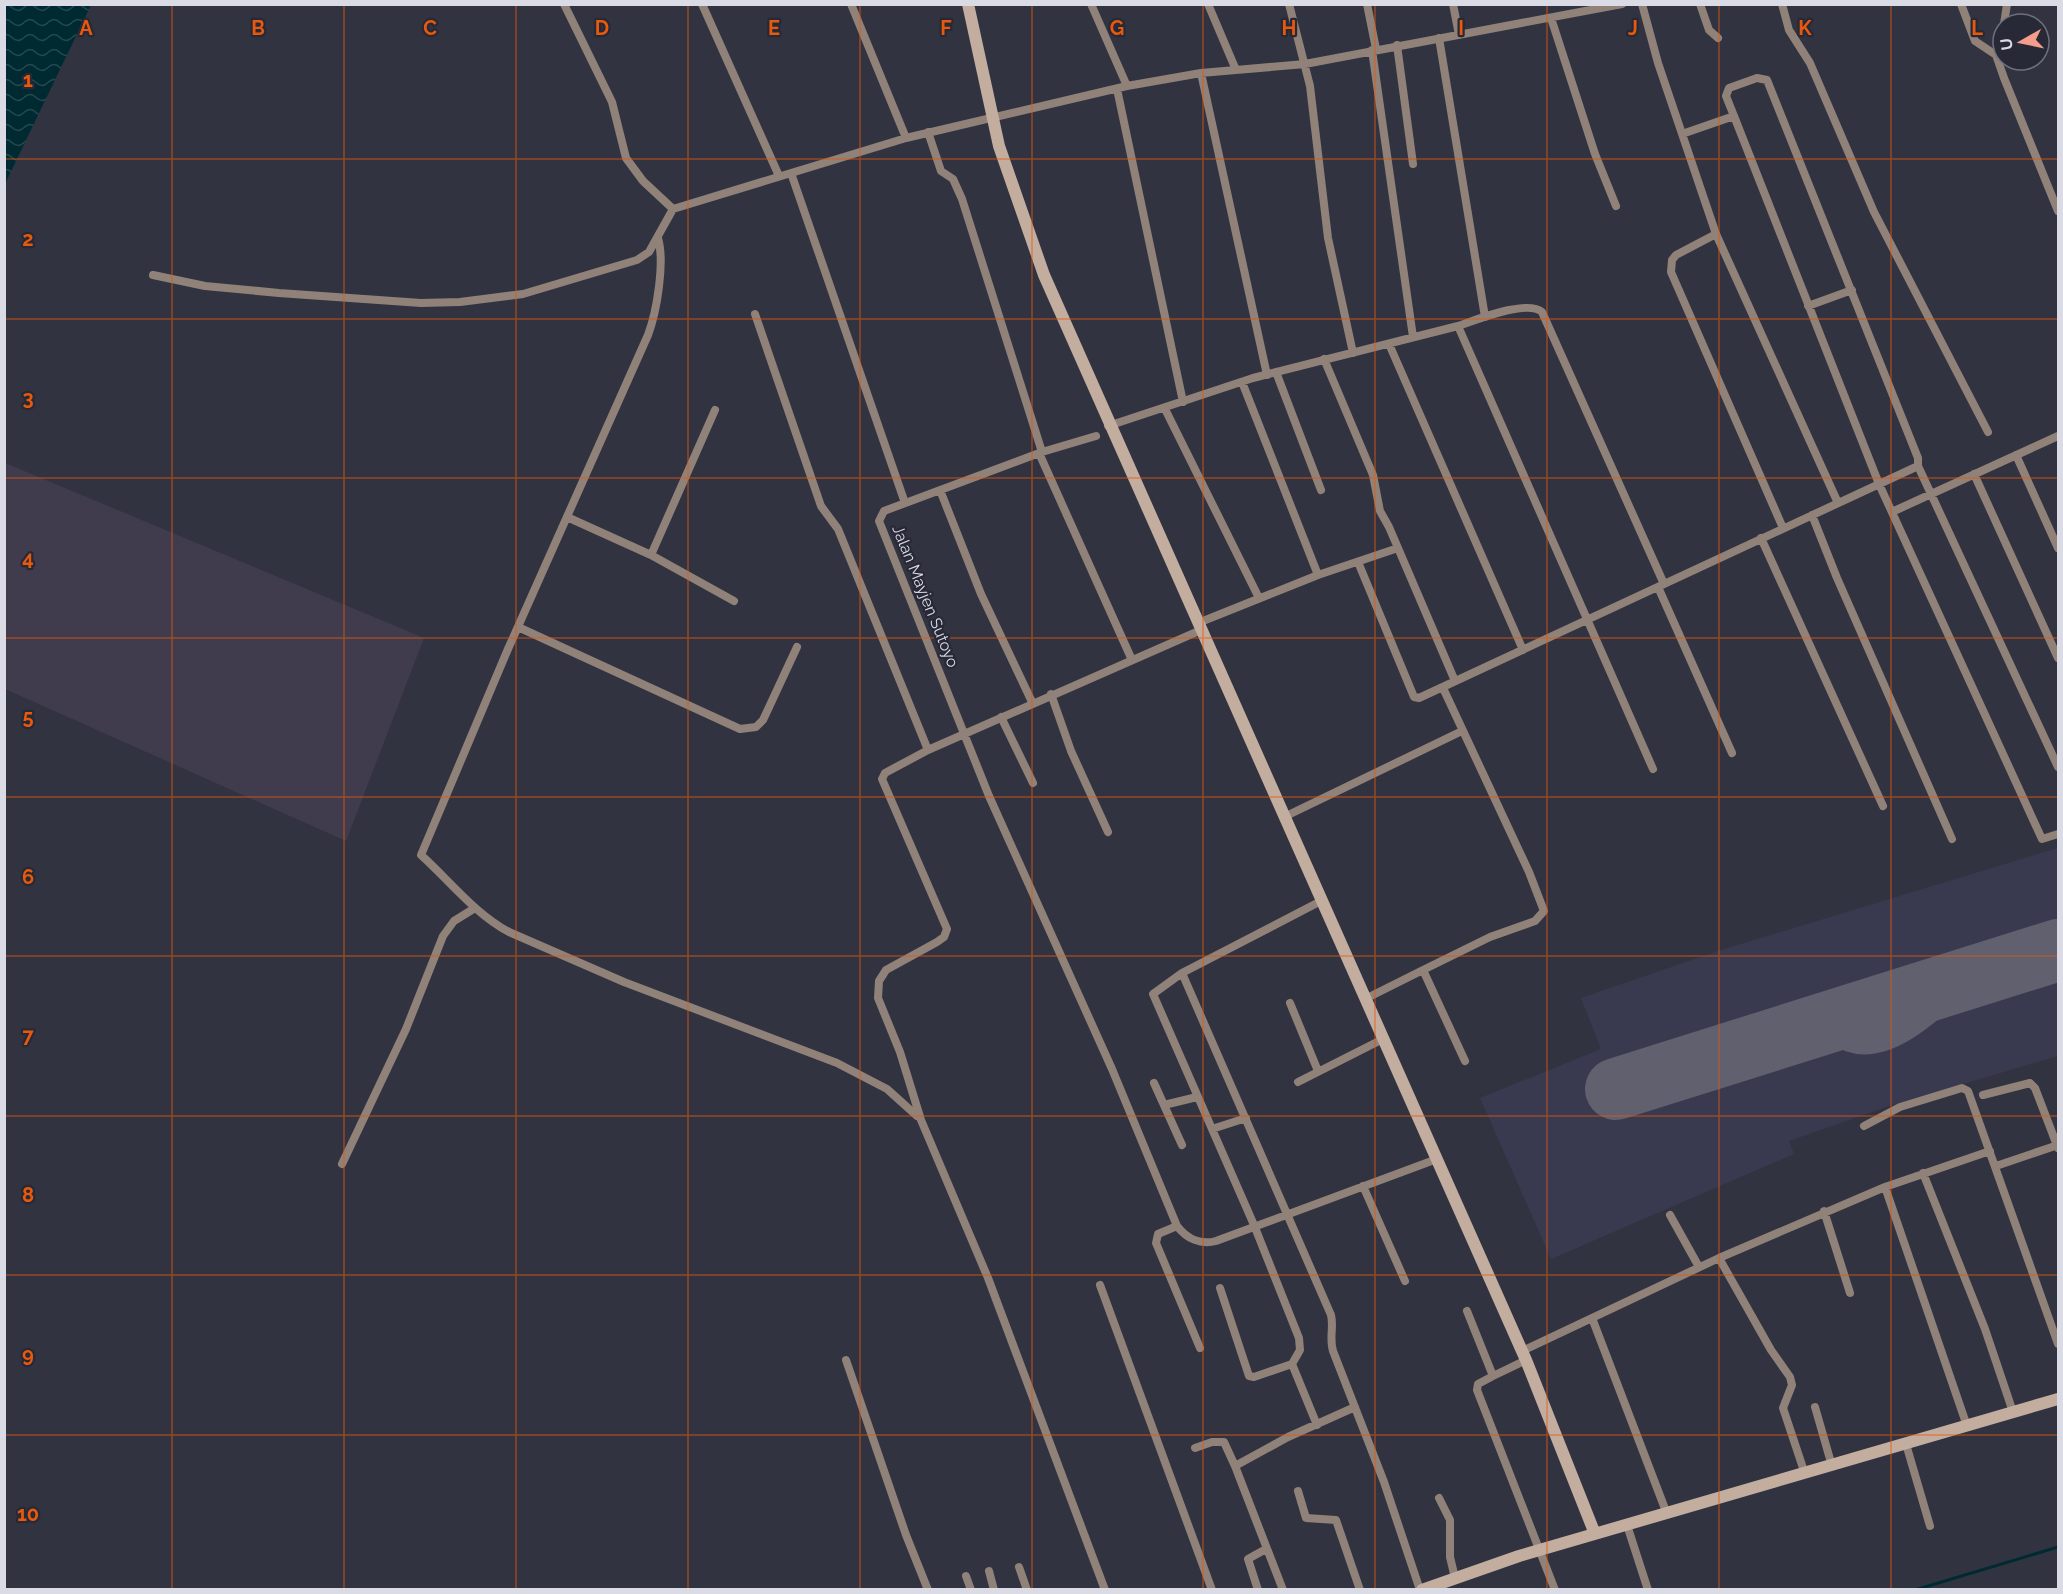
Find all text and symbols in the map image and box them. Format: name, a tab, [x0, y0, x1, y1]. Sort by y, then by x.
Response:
north arrow	[1991, 12, 2051, 72]
text: A	[79, 16, 93, 40]
text: B	[251, 16, 265, 40]
text: C	[423, 16, 437, 40]
text: D	[595, 16, 609, 40]
text: E	[768, 16, 780, 40]
text: F	[940, 16, 952, 40]
text: G	[1110, 16, 1124, 40]
text: H	[1282, 16, 1296, 40]
text: I	[1458, 16, 1464, 40]
text: J	[1628, 16, 1638, 40]
text: K	[1798, 16, 1812, 40]
text: L	[1971, 16, 1983, 40]
text: U	[1996, 37, 2017, 52]
text: 1	[23, 68, 33, 92]
text: 2	[22, 227, 34, 251]
text: 3	[22, 386, 34, 410]
street label: Jalan Mayjen Sutoyo	[888, 522, 963, 670]
text: 4	[22, 546, 34, 570]
text: 5	[22, 705, 34, 729]
text: 6	[22, 865, 34, 889]
text: 7	[22, 1024, 34, 1048]
text: 8	[22, 1183, 34, 1207]
text: 9	[22, 1343, 34, 1367]
text: 10	[17, 1502, 39, 1526]

